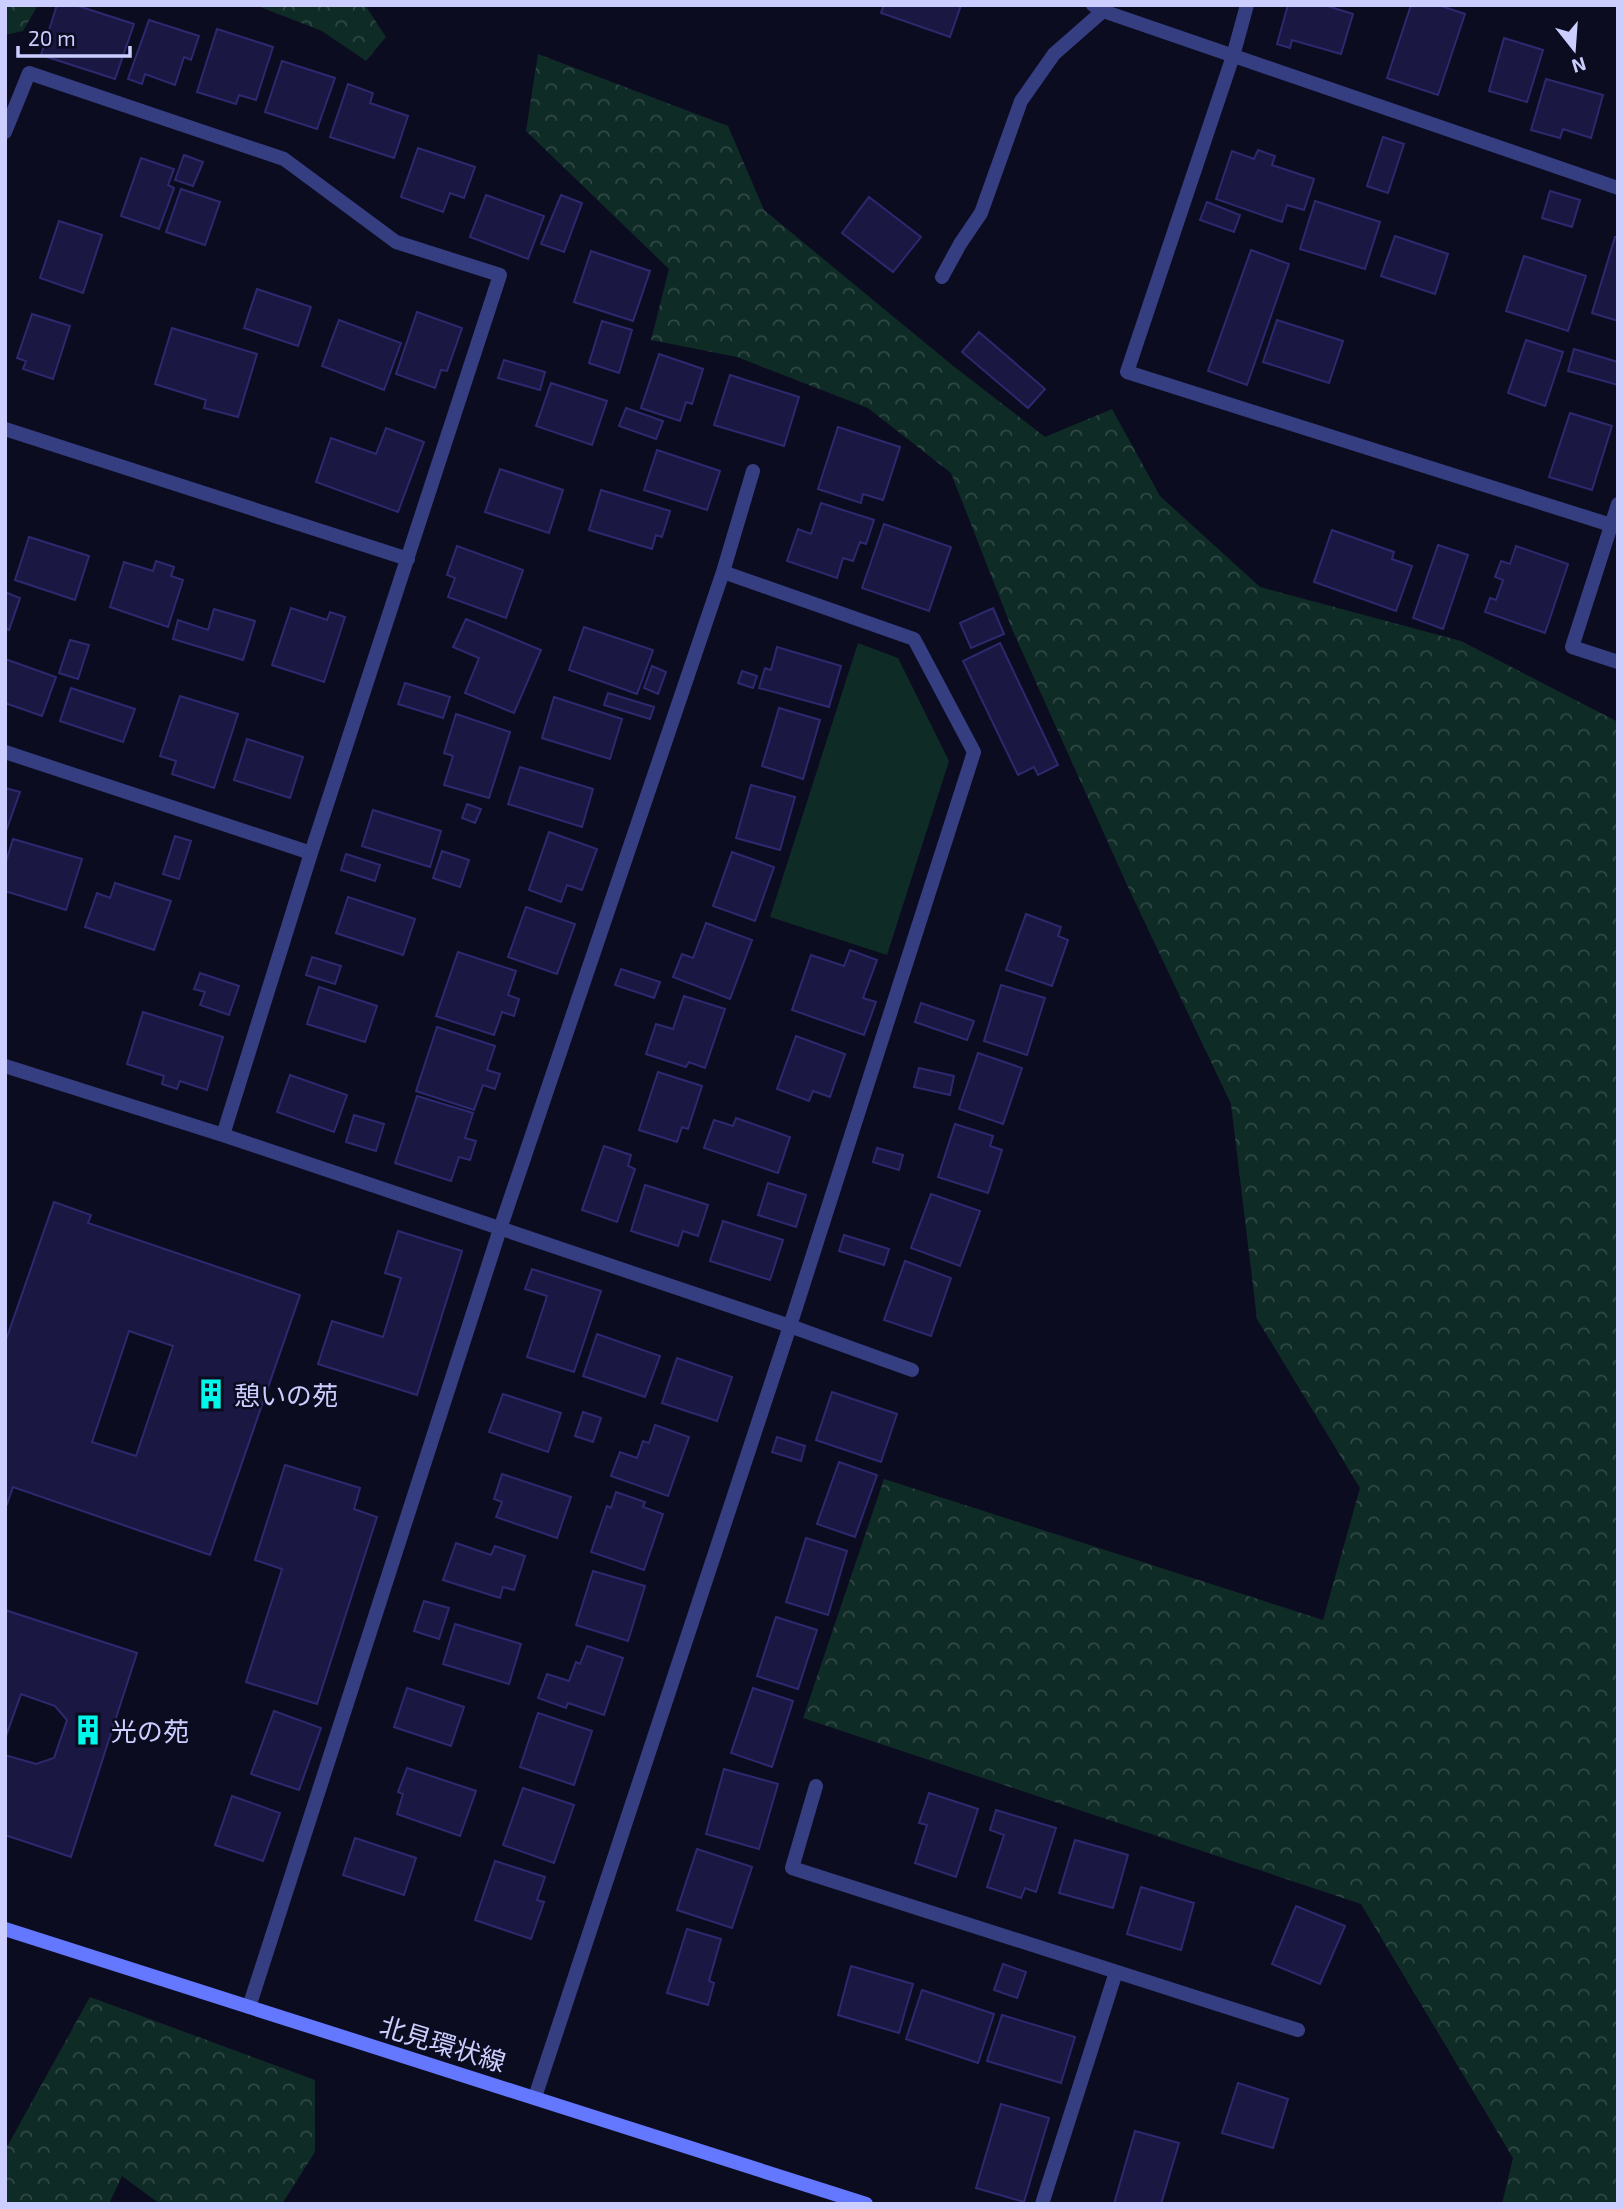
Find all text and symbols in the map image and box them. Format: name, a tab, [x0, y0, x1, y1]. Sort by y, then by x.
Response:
scale bar	[18, 14, 130, 58]
north arrow	[1539, 14, 1609, 84]
text: 20 m	[28, 25, 76, 50]
text: N	[1569, 53, 1589, 79]
building icon: 憩いの苑	[194, 1377, 228, 1411]
place label: 憩いの苑	[234, 1379, 338, 1410]
building icon: 光の苑	[71, 1713, 105, 1747]
place label: 光の苑	[111, 1715, 189, 1746]
street label: 北見環状線	[376, 2009, 510, 2077]

